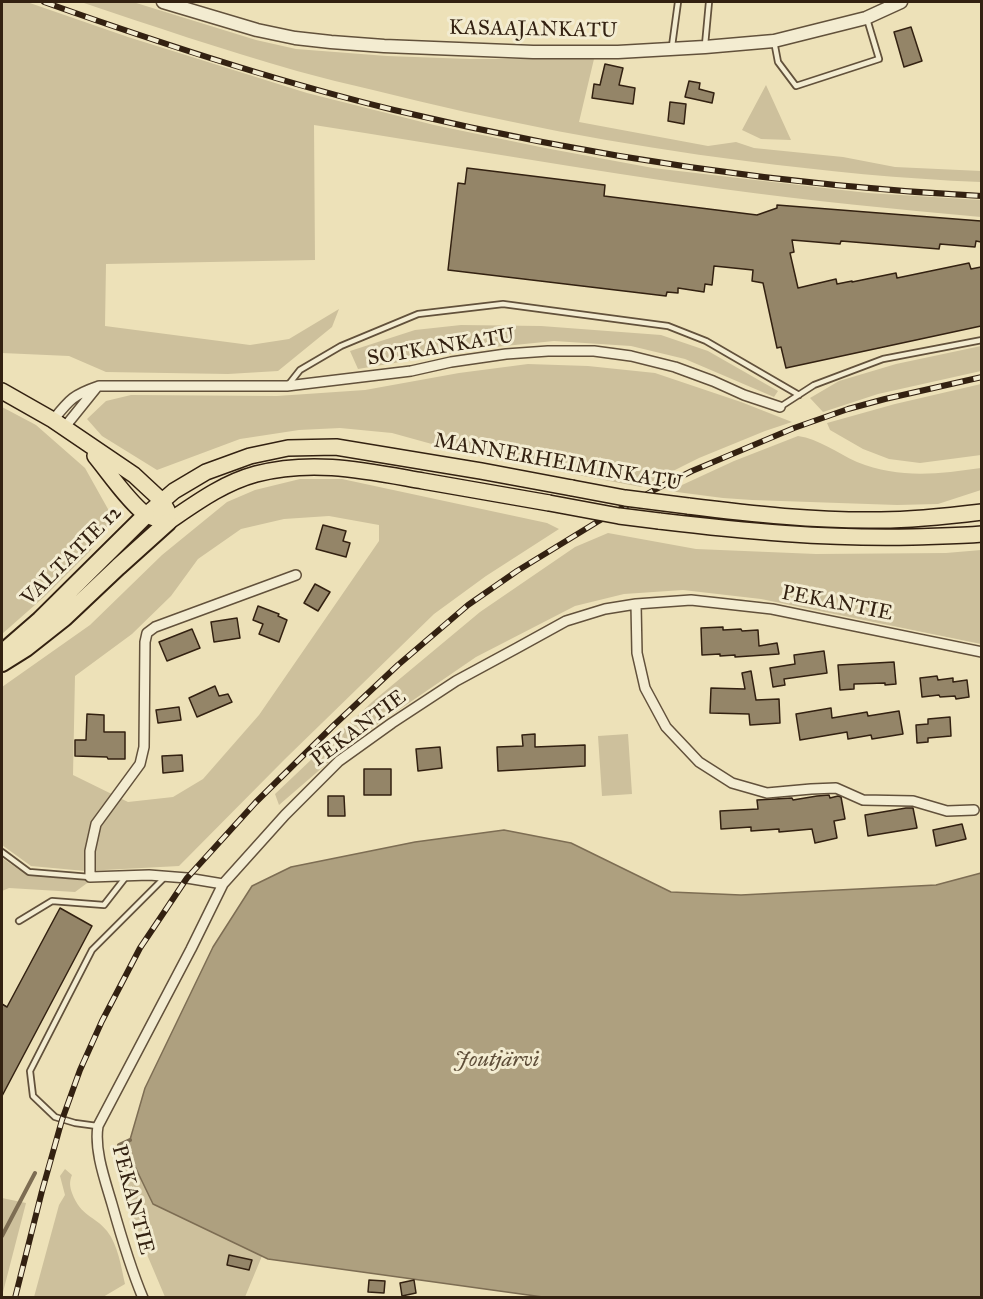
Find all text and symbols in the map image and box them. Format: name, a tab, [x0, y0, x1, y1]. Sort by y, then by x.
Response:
street label: KASAAJANKATU	[449, 16, 617, 44]
street label: SOTKANKATU	[366, 324, 516, 372]
street label: MANNERHEIMINKATU	[432, 429, 684, 497]
street label: VALTATIE 12	[17, 501, 127, 611]
street label: PEKANTIE	[779, 581, 895, 627]
street label: PEKANTIE	[307, 685, 411, 773]
water label: Joutjärvi	[455, 1048, 539, 1074]
street label: PEKANTIE	[105, 1142, 159, 1258]

